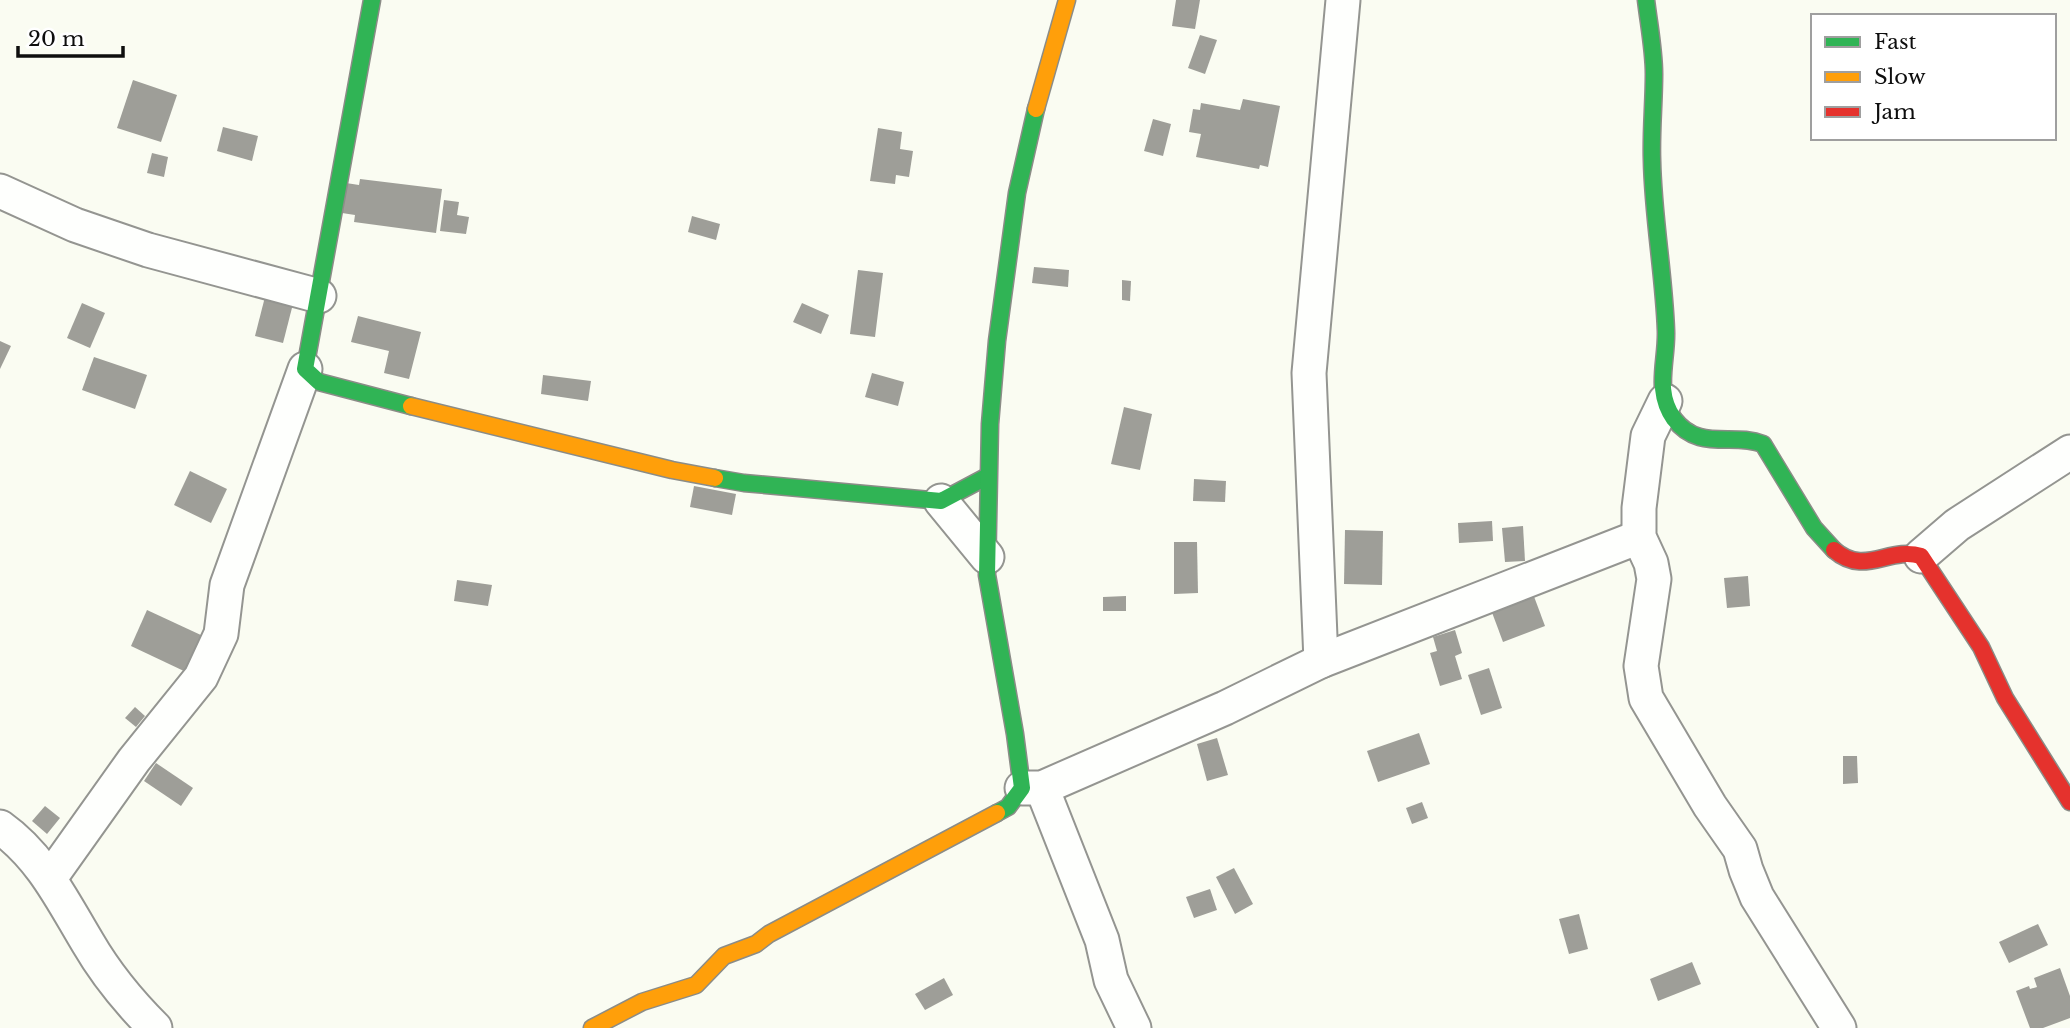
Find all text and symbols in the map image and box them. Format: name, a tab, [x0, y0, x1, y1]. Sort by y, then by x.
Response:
scale bar	[18, 14, 122, 58]
legend	[1811, 14, 2056, 140]
text: 20 m	[28, 26, 85, 52]
text: Fast	[1874, 29, 1916, 55]
text: Slow	[1874, 64, 1926, 90]
text: Jam	[1871, 99, 1916, 125]

